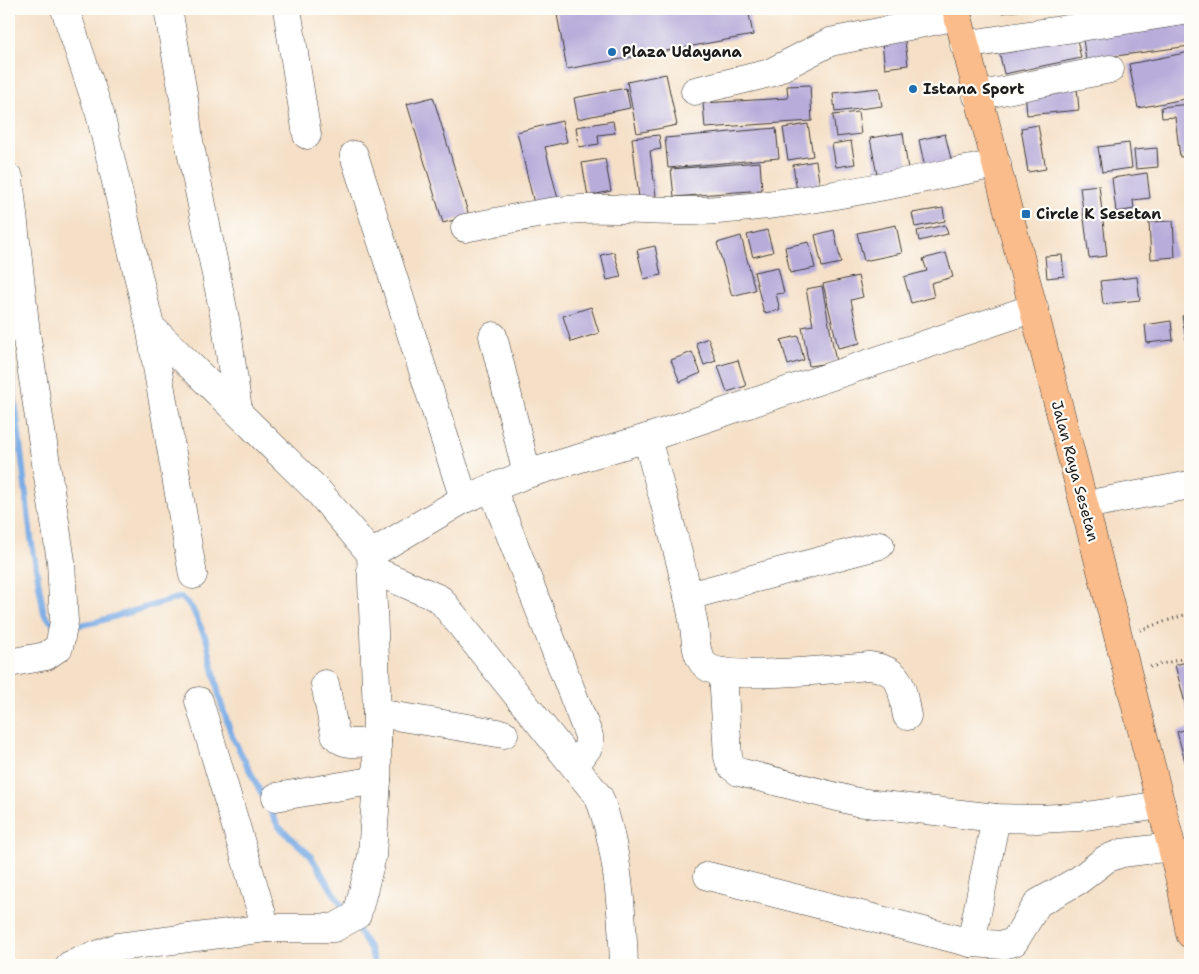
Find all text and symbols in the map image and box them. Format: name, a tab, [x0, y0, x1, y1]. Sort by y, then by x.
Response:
place label: Plaza Udayana	[622, 42, 743, 62]
marker: Plaza Udayana	[606, 46, 618, 58]
place label: Istana Sport	[923, 79, 1024, 99]
marker: Istana Sport	[907, 83, 919, 95]
place label: Circle K Sesetan	[1036, 204, 1161, 224]
marker: Circle K Sesetan	[1020, 208, 1032, 220]
street label: Jalan Raya Sesetan	[1047, 398, 1103, 544]

